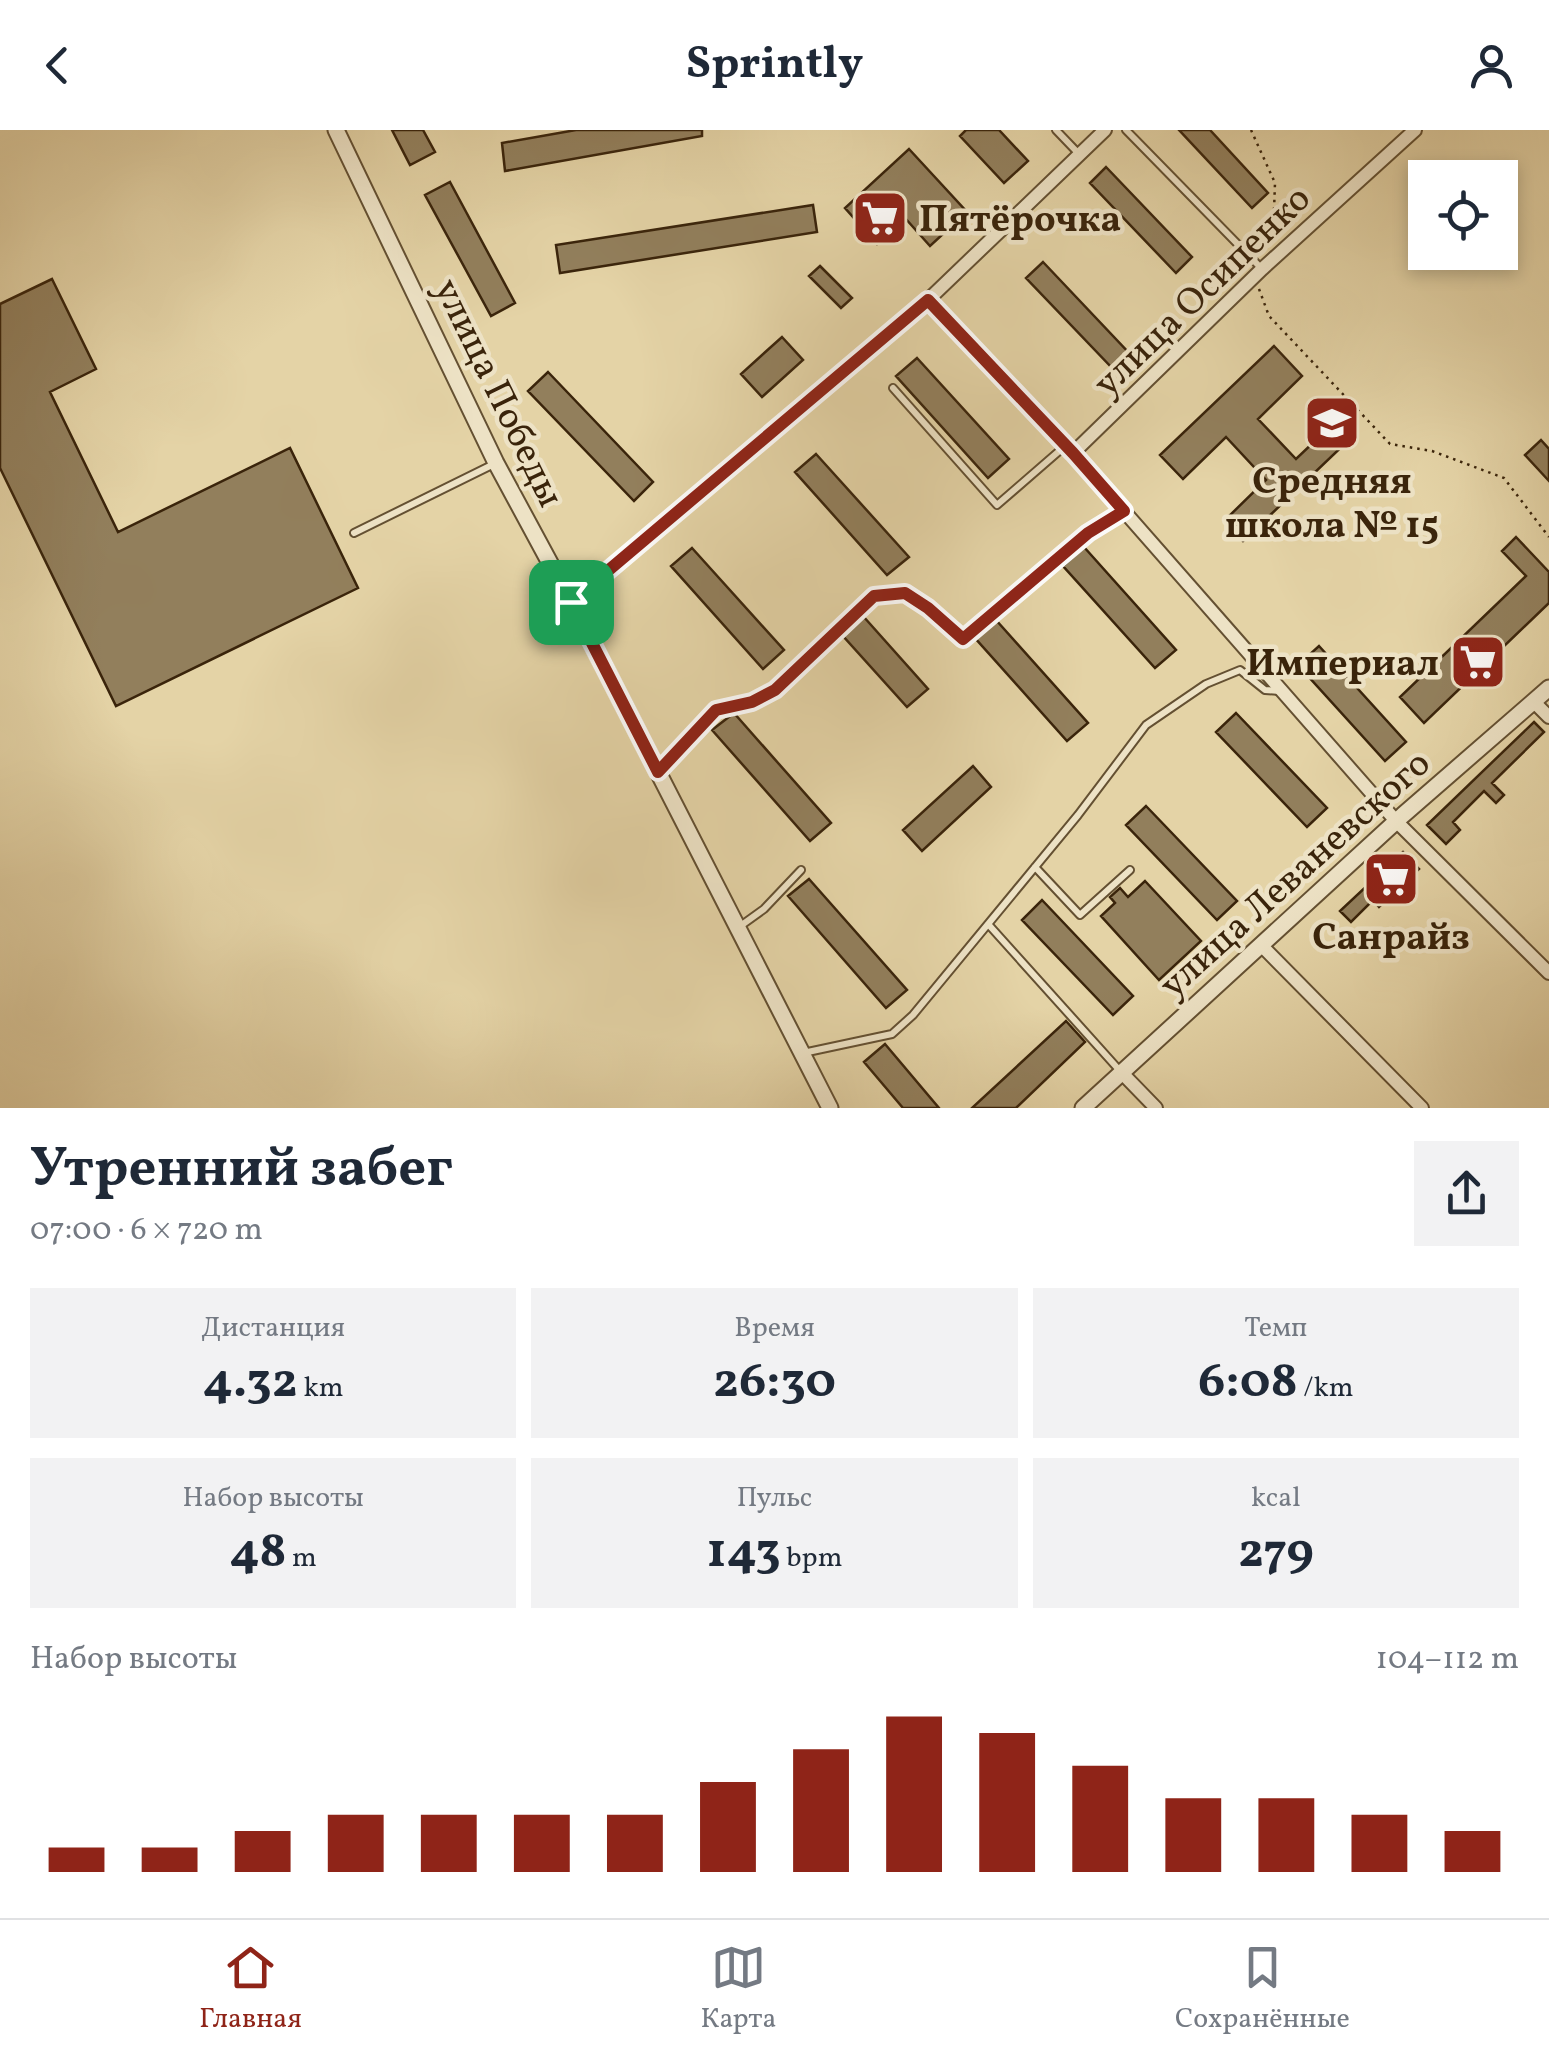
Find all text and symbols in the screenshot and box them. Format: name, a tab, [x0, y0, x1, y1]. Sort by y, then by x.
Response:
text: Sprintly	[686, 34, 863, 97]
icon: back	[30, 38, 85, 93]
icon: person	[1464, 38, 1519, 93]
map controls	[1408, 160, 1518, 270]
button: locate	[1408, 160, 1518, 270]
street label: улица Осипенко	[1083, 175, 1324, 410]
supermarket icon: Пятёрочка	[850, 188, 910, 248]
place label: Пятёрочка	[919, 195, 1121, 248]
street label: улица Победы	[419, 270, 575, 517]
school or university icon: Средняя школа № 15	[1302, 393, 1362, 453]
place label: Средняя школа № 15	[1225, 457, 1439, 554]
pin	[529, 560, 614, 645]
icon: arrive	[544, 575, 599, 630]
supermarket icon: Империал	[1448, 632, 1508, 692]
place label: Империал	[1246, 639, 1439, 692]
street label: улица Леваневского	[1149, 739, 1444, 1012]
supermarket icon: Санрайз	[1361, 849, 1421, 909]
place label: Санрайз	[1312, 913, 1470, 966]
text: Утренний забег	[30, 1133, 453, 1209]
button: share	[1414, 1141, 1519, 1246]
text: 07:00 · 6 × 720 m	[30, 1209, 263, 1253]
text: Дистанция	[201, 1309, 345, 1348]
text: Время	[734, 1309, 815, 1348]
text: Темп	[1244, 1309, 1307, 1348]
text: 4.32	[203, 1348, 298, 1418]
text: 26:30	[713, 1348, 836, 1418]
text: 6:08	[1198, 1348, 1298, 1418]
text: km	[298, 1369, 344, 1408]
text: /km	[1298, 1369, 1354, 1408]
text: Набор высоты	[182, 1479, 364, 1518]
text: Пульс	[737, 1479, 812, 1518]
text: kcal	[1251, 1479, 1301, 1518]
text: 48	[229, 1518, 287, 1588]
text: 143	[707, 1518, 781, 1588]
text: 279	[1238, 1518, 1314, 1588]
text: m	[287, 1539, 317, 1578]
text: bpm	[781, 1539, 842, 1578]
text: Набор высоты	[30, 1638, 237, 1682]
text: 104–112 m	[1375, 1638, 1519, 1682]
tab: Главная	[199, 1940, 302, 2039]
tab: Карта	[700, 1940, 776, 2039]
tab: Сохранённые	[1175, 1940, 1350, 2039]

